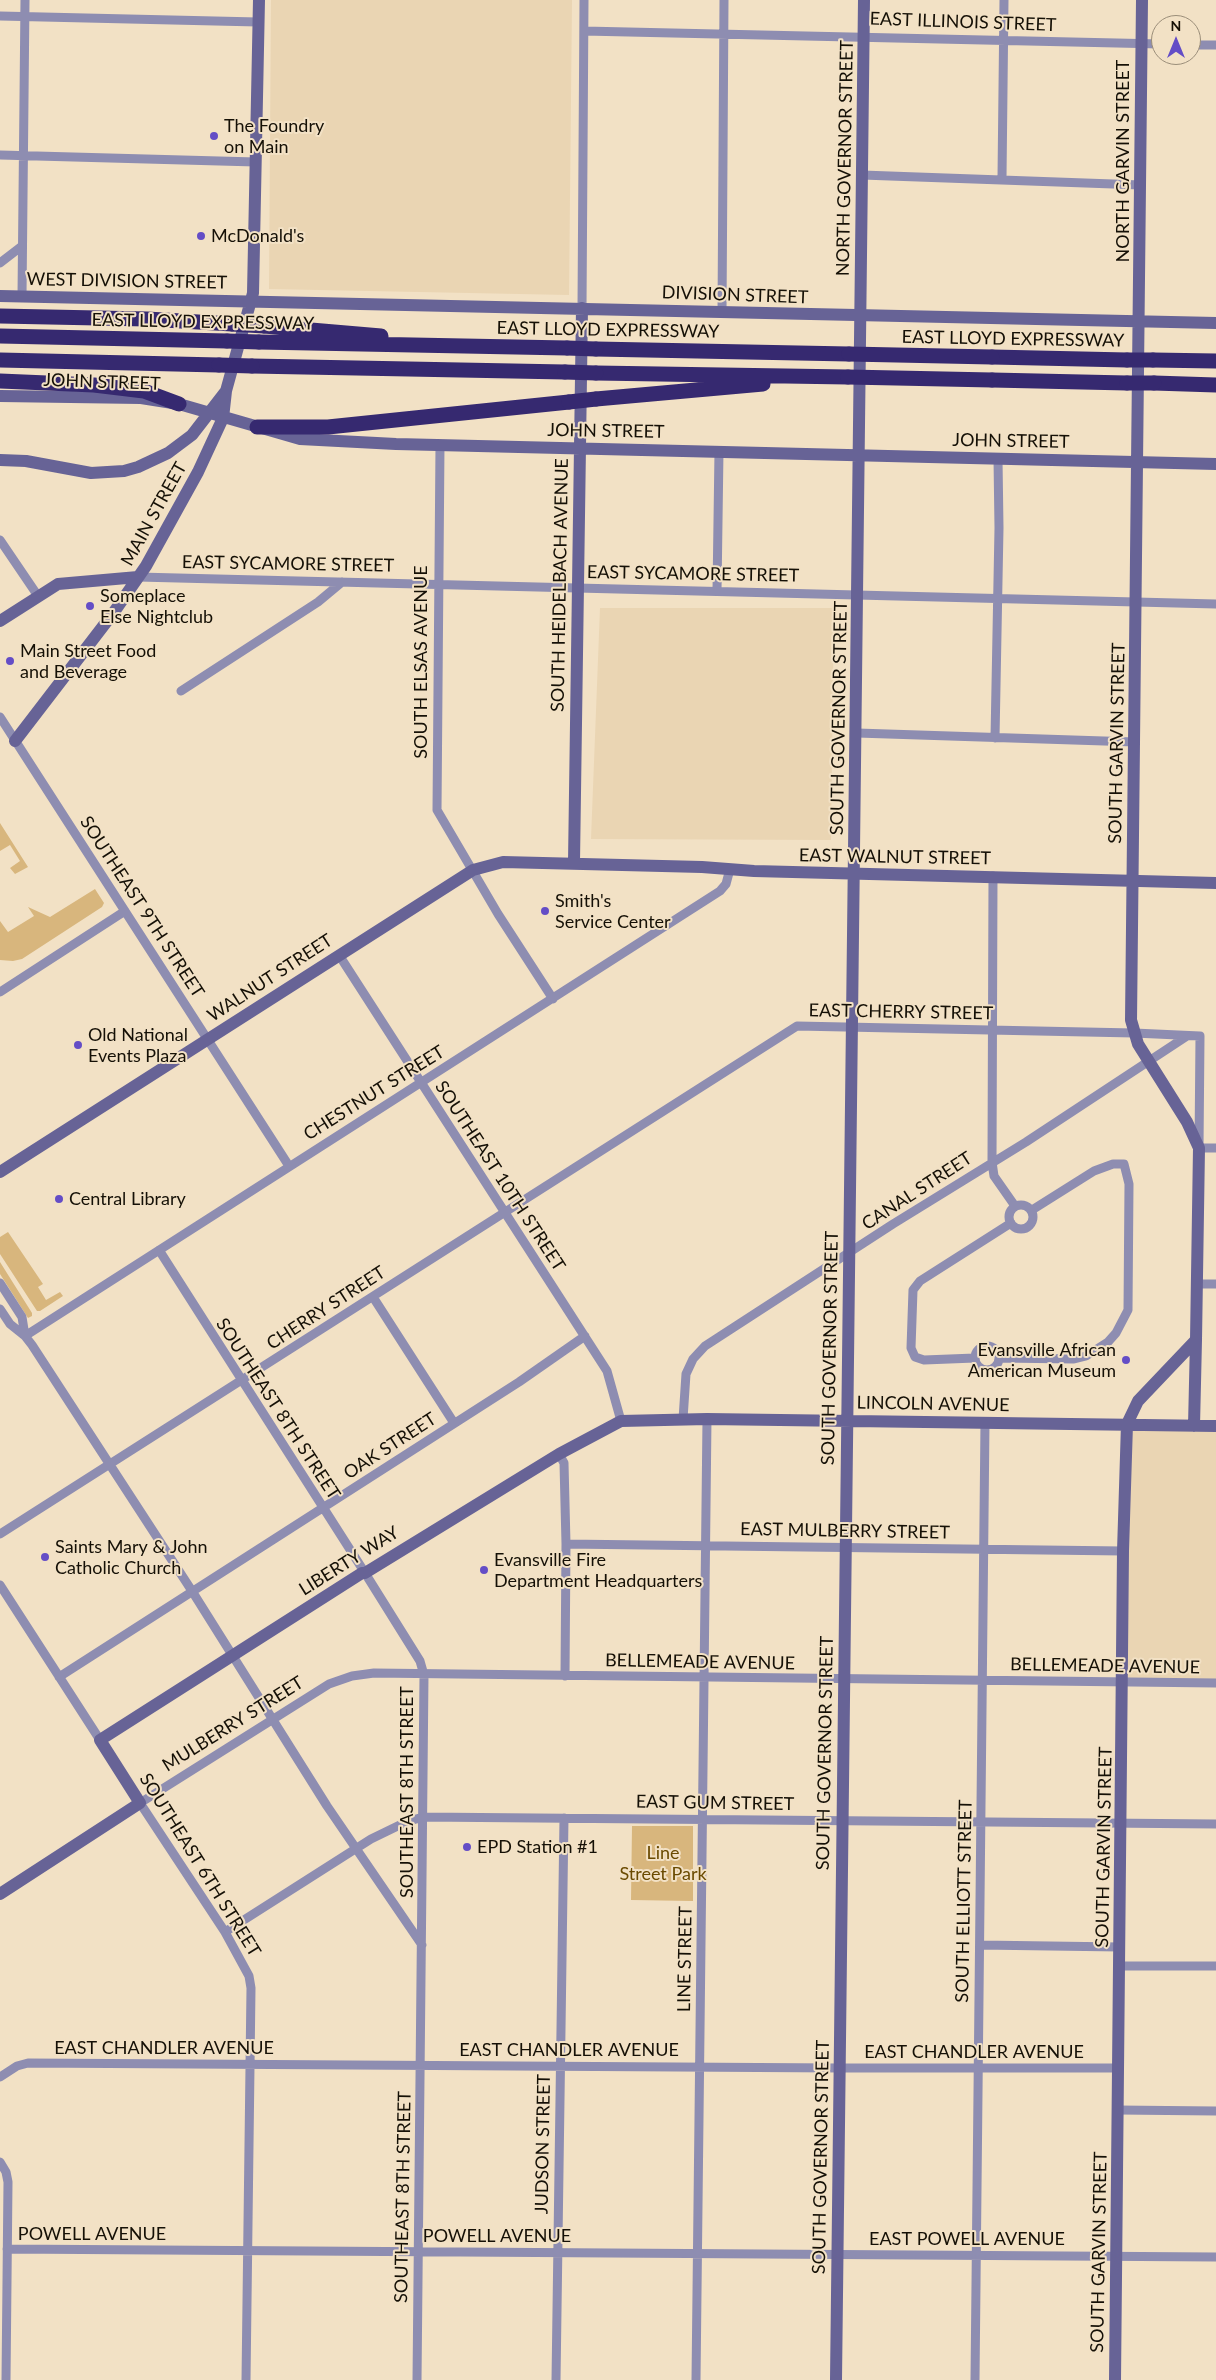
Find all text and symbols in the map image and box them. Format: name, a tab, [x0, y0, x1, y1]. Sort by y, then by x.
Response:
street label: EAST ILLINOIS STREET	[869, 8, 1057, 36]
north arrow	[1151, 15, 1201, 65]
text: N	[1171, 17, 1181, 34]
street label: NORTH GOVERNOR STREET	[832, 40, 858, 276]
street label: NORTH GARVIN STREET	[1112, 60, 1134, 262]
place label: The Foundry on Main	[224, 115, 324, 158]
marker: The Foundry on Main	[208, 130, 220, 142]
place label: McDonald's	[211, 225, 304, 247]
marker: McDonald's	[195, 230, 207, 242]
street label: WEST DIVISION STREET	[27, 268, 227, 294]
street label: DIVISION STREET	[661, 282, 809, 308]
street label: EAST LLOYD EXPRESSWAY	[91, 309, 315, 335]
street label: EAST LLOYD EXPRESSWAY	[496, 317, 720, 343]
street label: EAST LLOYD EXPRESSWAY	[901, 326, 1125, 352]
street label: JOHN STREET	[43, 369, 161, 395]
street label: JOHN STREET	[547, 419, 665, 443]
street label: JOHN STREET	[952, 429, 1070, 453]
street label: MAIN STREET	[117, 458, 191, 570]
street label: SOUTH HEIDELBACH AVENUE	[547, 458, 573, 712]
street label: EAST SYCAMORE STREET	[182, 551, 394, 577]
street label: EAST SYCAMORE STREET	[587, 561, 799, 587]
street label: SOUTH ELSAS AVENUE	[410, 565, 432, 759]
place label: Someplace Else Nightclub	[100, 585, 213, 628]
marker: Someplace Else Nightclub	[84, 600, 96, 612]
street label: SOUTH GOVERNOR STREET	[826, 601, 852, 835]
place label: Main Street Food and Beverage	[20, 640, 156, 682]
street label: SOUTH GARVIN STREET	[1104, 642, 1130, 844]
marker: Main Street Food and Beverage	[4, 655, 16, 667]
street label: SOUTHEAST 9TH STREET	[75, 812, 209, 1002]
street label: EAST WALNUT STREET	[799, 845, 991, 869]
place label: Smith's Service Center	[555, 890, 671, 932]
marker: Smith's Service Center	[539, 905, 551, 917]
street label: WALNUT STREET	[203, 930, 337, 1026]
street label: EAST CHERRY STREET	[808, 1000, 994, 1024]
place label: Old National Events Plaza	[88, 1024, 188, 1066]
marker: Old National Events Plaza	[72, 1039, 84, 1051]
street label: CHESTNUT STREET	[300, 1041, 448, 1145]
street label: SOUTHEAST 10TH STREET	[430, 1077, 570, 1275]
street label: CANAL STREET	[858, 1147, 976, 1235]
place label: Central Library	[69, 1188, 186, 1210]
marker: Central Library	[53, 1193, 65, 1205]
street label: SOUTH GOVERNOR STREET	[817, 1231, 843, 1465]
street label: CHERRY STREET	[263, 1262, 389, 1354]
street label: SOUTHEAST 8TH STREET	[211, 1314, 345, 1504]
place label: Evansville African American Museum	[968, 1339, 1116, 1382]
marker: Evansville African American Museum	[1120, 1354, 1132, 1366]
street label: LINCOLN AVENUE	[856, 1392, 1010, 1416]
street label: OAK STREET	[340, 1408, 440, 1484]
street label: EAST MULBERRY STREET	[740, 1518, 950, 1544]
street label: LIBERTY WAY	[295, 1522, 403, 1600]
place label: Saints Mary & John Catholic Church	[55, 1536, 208, 1578]
place label: Evansville Fire Department Headquarters	[494, 1549, 702, 1592]
marker: Saints Mary & John Catholic Church	[39, 1551, 51, 1563]
marker: Evansville Fire Department Headquarters	[478, 1564, 490, 1576]
street label: SOUTH GOVERNOR STREET	[812, 1636, 838, 1870]
street label: BELLEMEADE AVENUE	[605, 1650, 795, 1674]
street label: BELLEMEADE AVENUE	[1010, 1654, 1200, 1678]
street label: MULBERRY STREET	[158, 1672, 308, 1776]
street label: SOUTHEAST 8TH STREET	[396, 1686, 418, 1898]
street label: SOUTH GARVIN STREET	[1091, 1746, 1117, 1948]
street label: SOUTHEAST 6TH STREET	[135, 1769, 265, 1961]
street label: EAST GUM STREET	[636, 1791, 794, 1815]
street label: SOUTH ELLIOTT STREET	[951, 1799, 977, 2003]
place label: EPD Station #1	[477, 1836, 598, 1858]
marker: EPD Station #1	[461, 1841, 473, 1853]
park label: Line Street Park	[619, 1842, 707, 1885]
street label: LINE STREET	[673, 1906, 697, 2012]
street label: EAST CHANDLER AVENUE	[54, 2037, 274, 2059]
street label: EAST CHANDLER AVENUE	[459, 2039, 679, 2061]
street label: SOUTH GOVERNOR STREET	[808, 2040, 834, 2274]
street label: EAST CHANDLER AVENUE	[864, 2041, 1084, 2063]
street label: JUDSON STREET	[531, 2074, 555, 2214]
street label: SOUTHEAST 8TH STREET	[390, 2091, 416, 2303]
street label: SOUTH GARVIN STREET	[1086, 2151, 1112, 2353]
street label: POWELL AVENUE	[18, 2223, 166, 2245]
street label: POWELL AVENUE	[423, 2225, 571, 2247]
street label: EAST POWELL AVENUE	[869, 2228, 1065, 2250]

